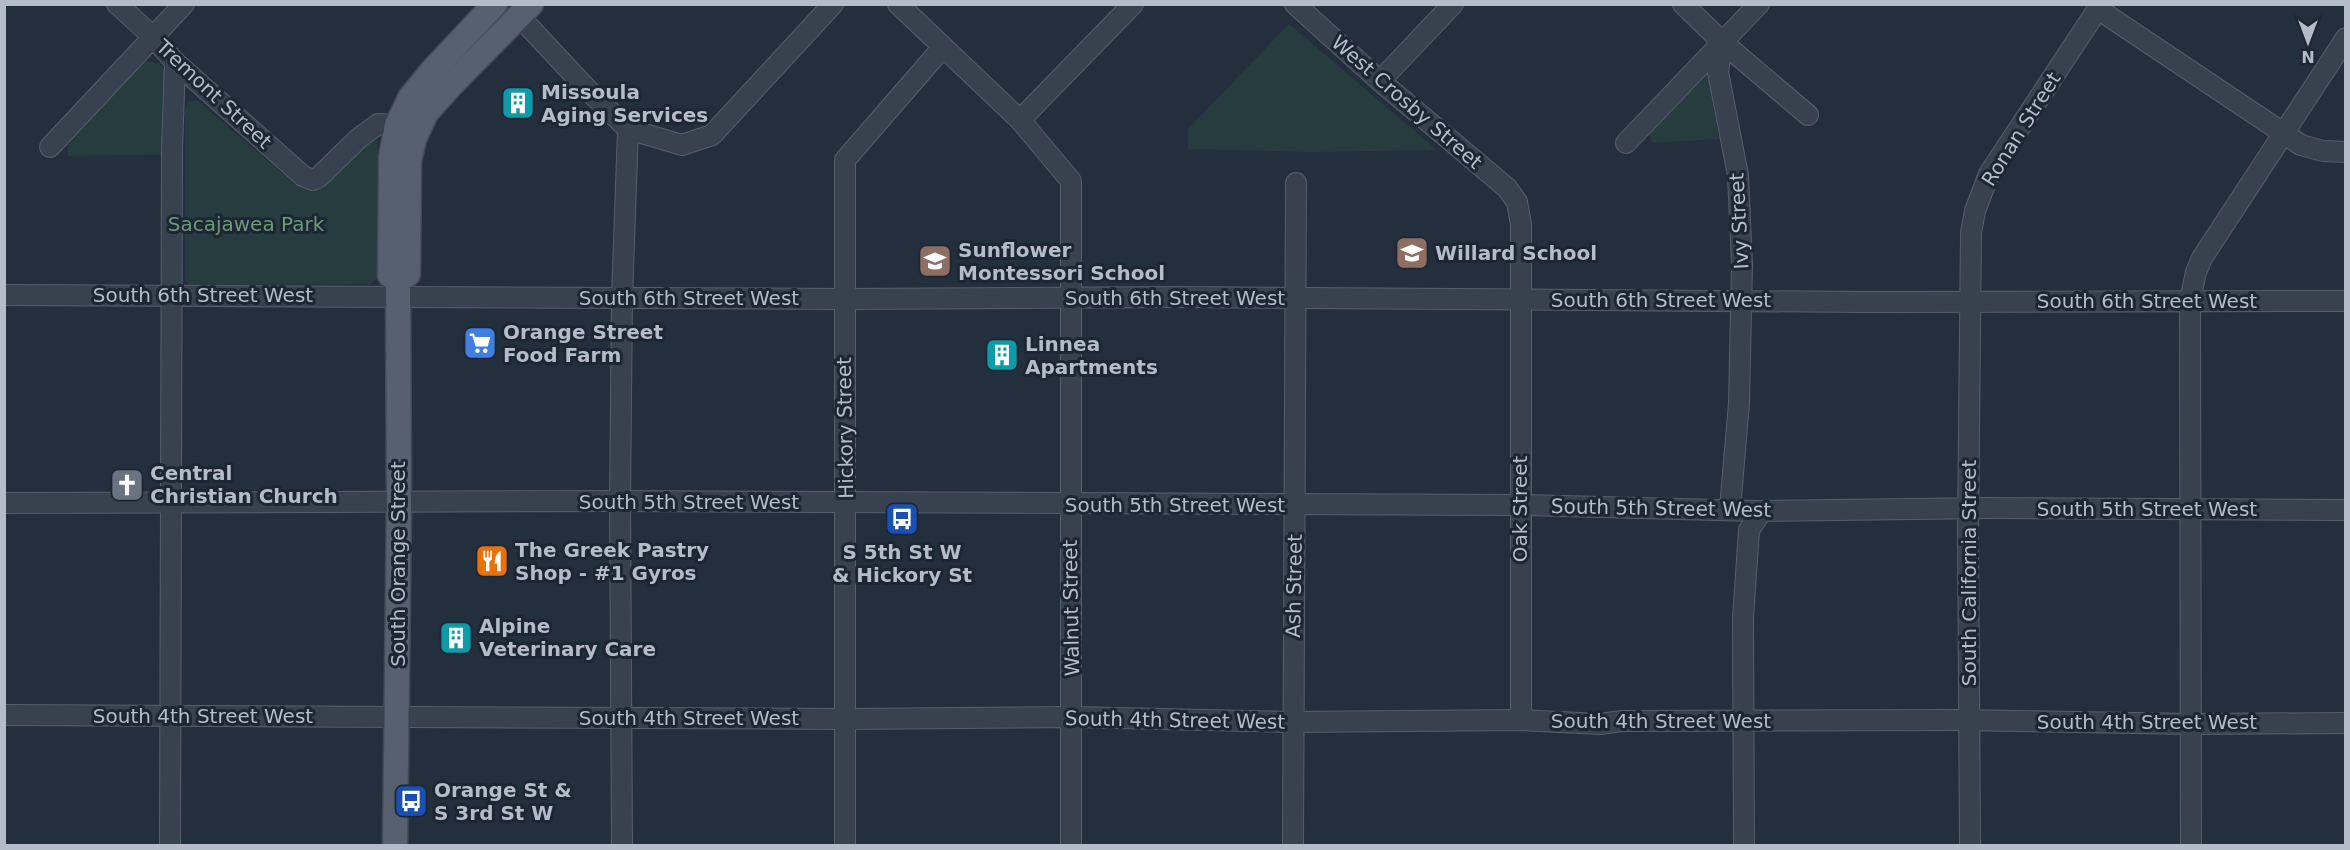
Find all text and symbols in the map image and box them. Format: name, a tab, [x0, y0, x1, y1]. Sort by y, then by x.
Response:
north arrow	[2278, 12, 2338, 72]
street label: West Crosby Street	[1327, 30, 1487, 174]
street label: Tremont Street	[151, 34, 277, 154]
text: N	[2301, 47, 2315, 66]
street label: Ronan Street	[1976, 67, 2066, 190]
place label: Missoula Aging Services	[541, 80, 708, 127]
building icon: Missoula Aging Services	[500, 85, 536, 121]
street label: Ivy Street	[1724, 172, 1754, 270]
park label: Sacajawea Park	[168, 212, 325, 236]
school or university icon: Willard School	[1394, 235, 1430, 271]
place label: Sunflower Montessori School	[958, 238, 1165, 285]
place label: Willard School	[1435, 241, 1597, 265]
school or university icon: Sunflower Montessori School	[917, 243, 953, 279]
street label: South 6th Street West	[93, 283, 313, 307]
street label: South 6th Street West	[579, 286, 799, 310]
street label: South 6th Street West	[1065, 286, 1285, 310]
street label: South 6th Street West	[1551, 288, 1771, 312]
street label: South 6th Street West	[2037, 289, 2257, 313]
place label: Orange Street Food Farm	[503, 320, 663, 367]
supermarket icon: Orange Street Food Farm	[462, 325, 498, 361]
place label: Linnea Apartments	[1025, 332, 1158, 379]
building icon: Linnea Apartments	[984, 337, 1020, 373]
street label: Hickory Street	[832, 357, 858, 499]
street label: Oak Street	[1508, 455, 1532, 562]
street label: South California Street	[1957, 460, 1981, 686]
place label: Central Christian Church	[150, 461, 338, 508]
street label: South Orange Street	[386, 461, 410, 667]
church icon: Central Christian Church	[109, 467, 145, 503]
street label: South 5th Street West	[579, 490, 799, 514]
street label: South 5th Street West	[1065, 493, 1285, 517]
street label: South 5th Street West	[1551, 494, 1772, 522]
street label: South 5th Street West	[2037, 497, 2257, 521]
bus stop icon: S 5th St W & Hickory St	[884, 501, 920, 537]
street label: Ash Street	[1281, 534, 1307, 638]
place label: The Greek Pastry Shop - #1 Gyros	[515, 538, 709, 585]
street label: Walnut Street	[1058, 539, 1084, 677]
place label: S 5th St W & Hickory St	[832, 540, 973, 587]
restaurant icon: The Greek Pastry Shop - #1 Gyros	[474, 543, 510, 579]
place label: Alpine Veterinary Care	[479, 614, 656, 661]
building icon: Alpine Veterinary Care	[438, 620, 474, 656]
street label: South 4th Street West	[93, 704, 313, 728]
street label: South 4th Street West	[579, 706, 799, 730]
street label: South 4th Street West	[1065, 706, 1286, 734]
street label: South 4th Street West	[1551, 709, 1771, 733]
street label: South 4th Street West	[2037, 710, 2257, 734]
place label: Orange St & S 3rd St W	[434, 778, 572, 825]
bus stop icon: Orange St & S 3rd St W	[393, 783, 429, 819]

